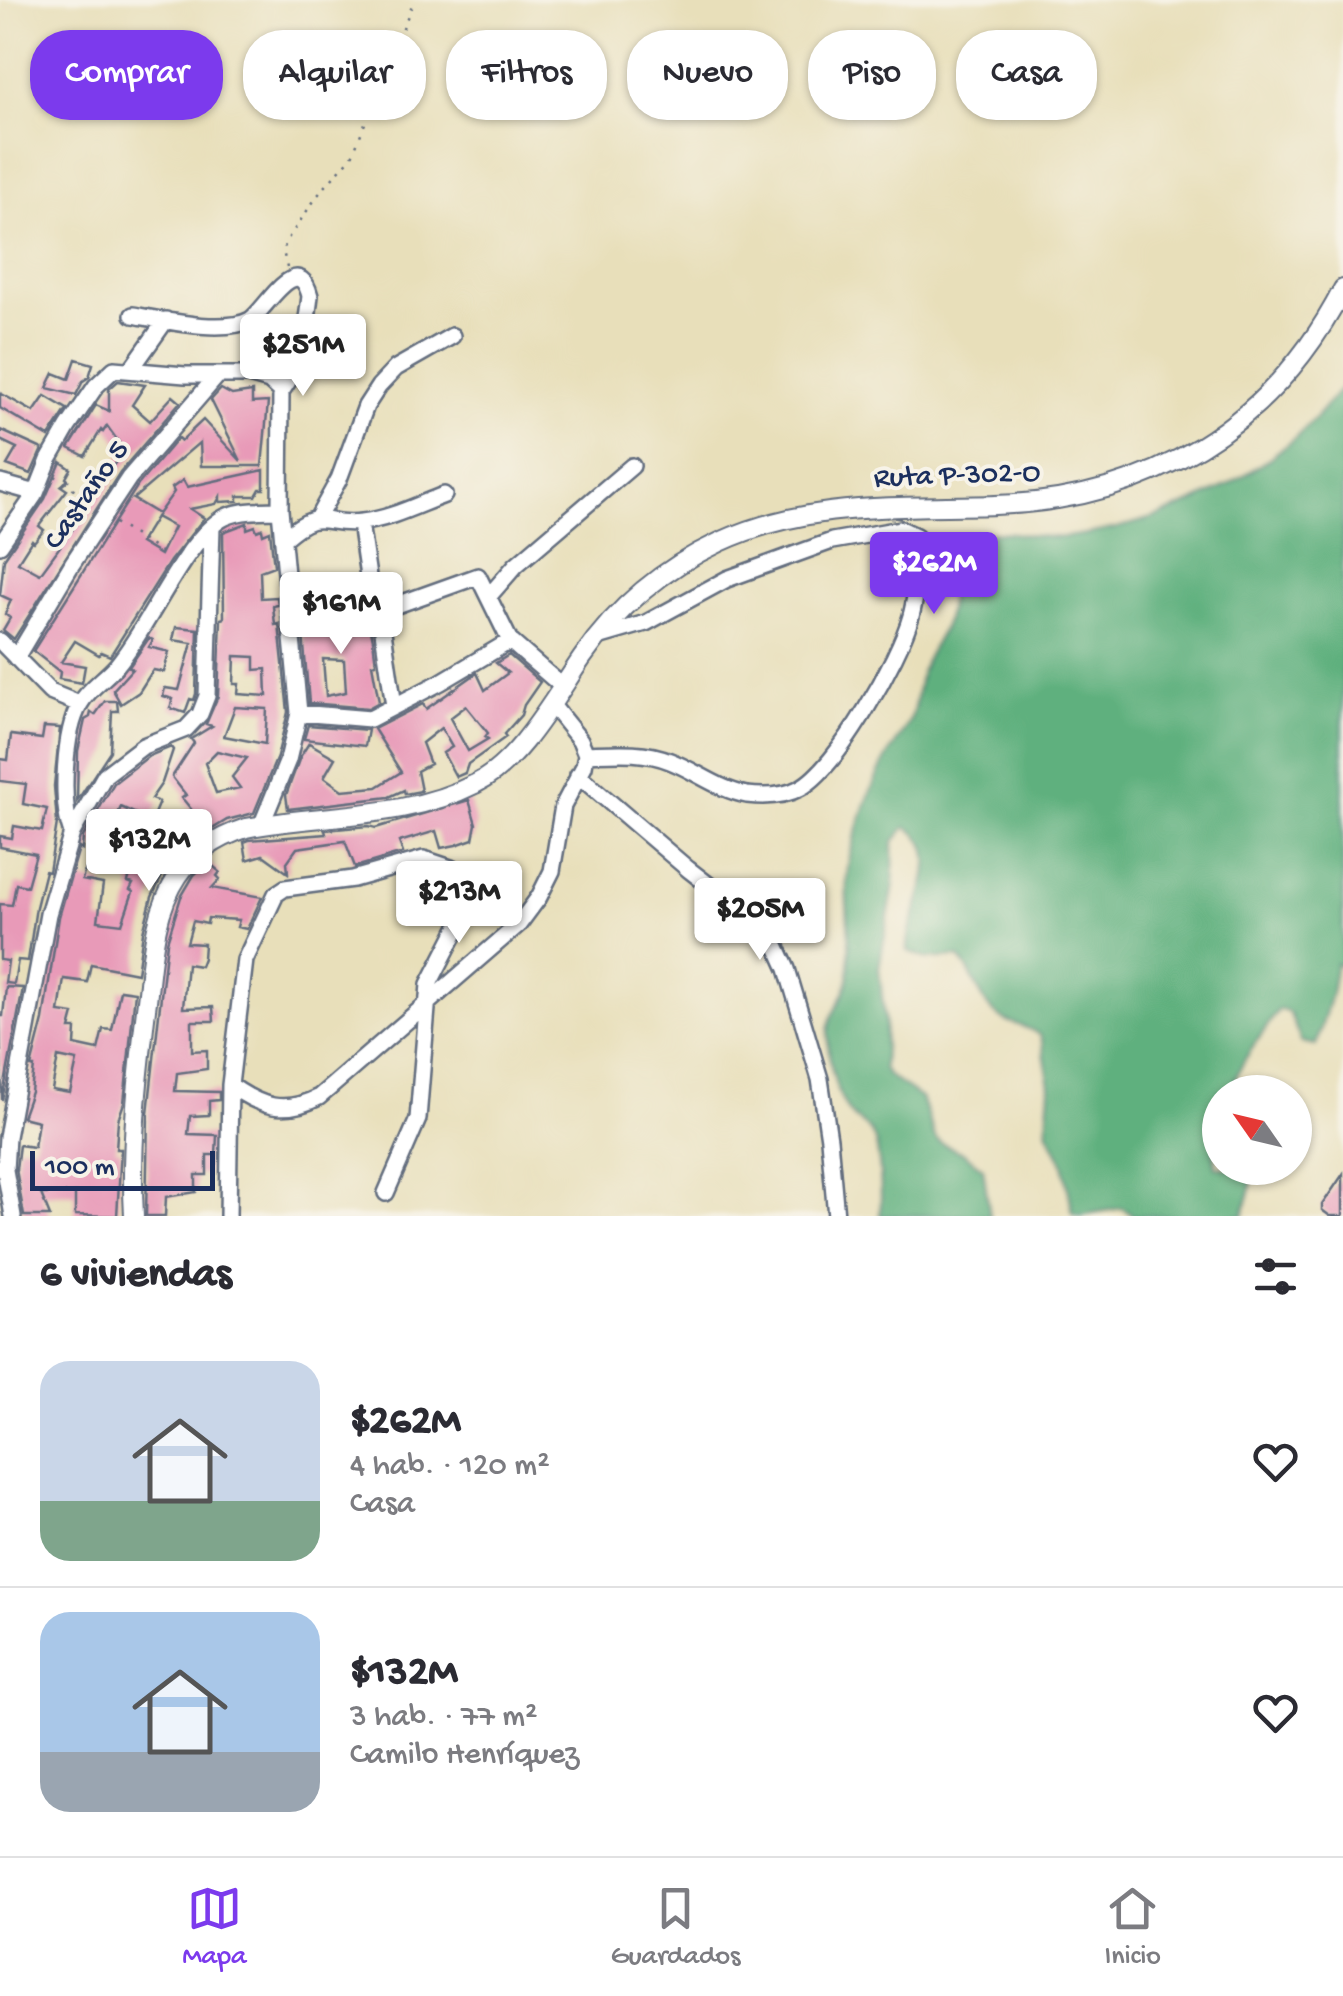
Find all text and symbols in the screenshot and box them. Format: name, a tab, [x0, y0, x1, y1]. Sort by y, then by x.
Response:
chip: Comprar	[30, 30, 223, 120]
chip: Alquilar	[243, 30, 426, 120]
chip: Filtros	[446, 30, 607, 120]
chip: Nuevo	[627, 30, 788, 120]
chip: Piso	[808, 30, 936, 120]
chip: Casa	[956, 30, 1097, 120]
pin: $251M	[233, 314, 373, 399]
text: $251M	[262, 327, 344, 365]
street label: Castaño 5	[38, 435, 138, 557]
street label: Ruta P-302-O	[873, 457, 1041, 497]
pin: $262M	[864, 532, 1004, 617]
text: $262M	[892, 545, 976, 583]
pin: $161M	[271, 572, 411, 657]
text: $161M	[302, 585, 380, 623]
pin: $132M	[79, 809, 219, 894]
text: $132M	[108, 822, 190, 860]
pin: $213M	[389, 861, 529, 946]
text: $213M	[418, 874, 500, 912]
pin: $205M	[690, 878, 830, 963]
text: $205M	[716, 891, 804, 929]
north arrow	[1202, 1075, 1312, 1185]
map controls	[1202, 1075, 1312, 1185]
scale bar	[30, 1146, 215, 1190]
text: 100 m	[45, 1152, 115, 1185]
icon: filters	[1248, 1249, 1303, 1304]
text: 6 viviendas	[40, 1252, 232, 1301]
text: $262M	[350, 1399, 460, 1448]
icon: home	[120, 1401, 240, 1521]
icon: heart	[1248, 1434, 1303, 1489]
text: 4 hab. · 120 m²	[350, 1448, 550, 1486]
text: Casa	[350, 1486, 415, 1524]
text: $132M	[350, 1650, 457, 1699]
icon: home	[120, 1652, 240, 1772]
icon: heart	[1248, 1685, 1303, 1740]
text: 3 hab. · 77 m²	[350, 1699, 538, 1737]
text: Camilo Henríquez	[350, 1737, 579, 1775]
tab: Mapa	[182, 1881, 246, 1974]
tab: Guardados	[611, 1881, 740, 1974]
tab: Inicio	[1105, 1881, 1161, 1974]

